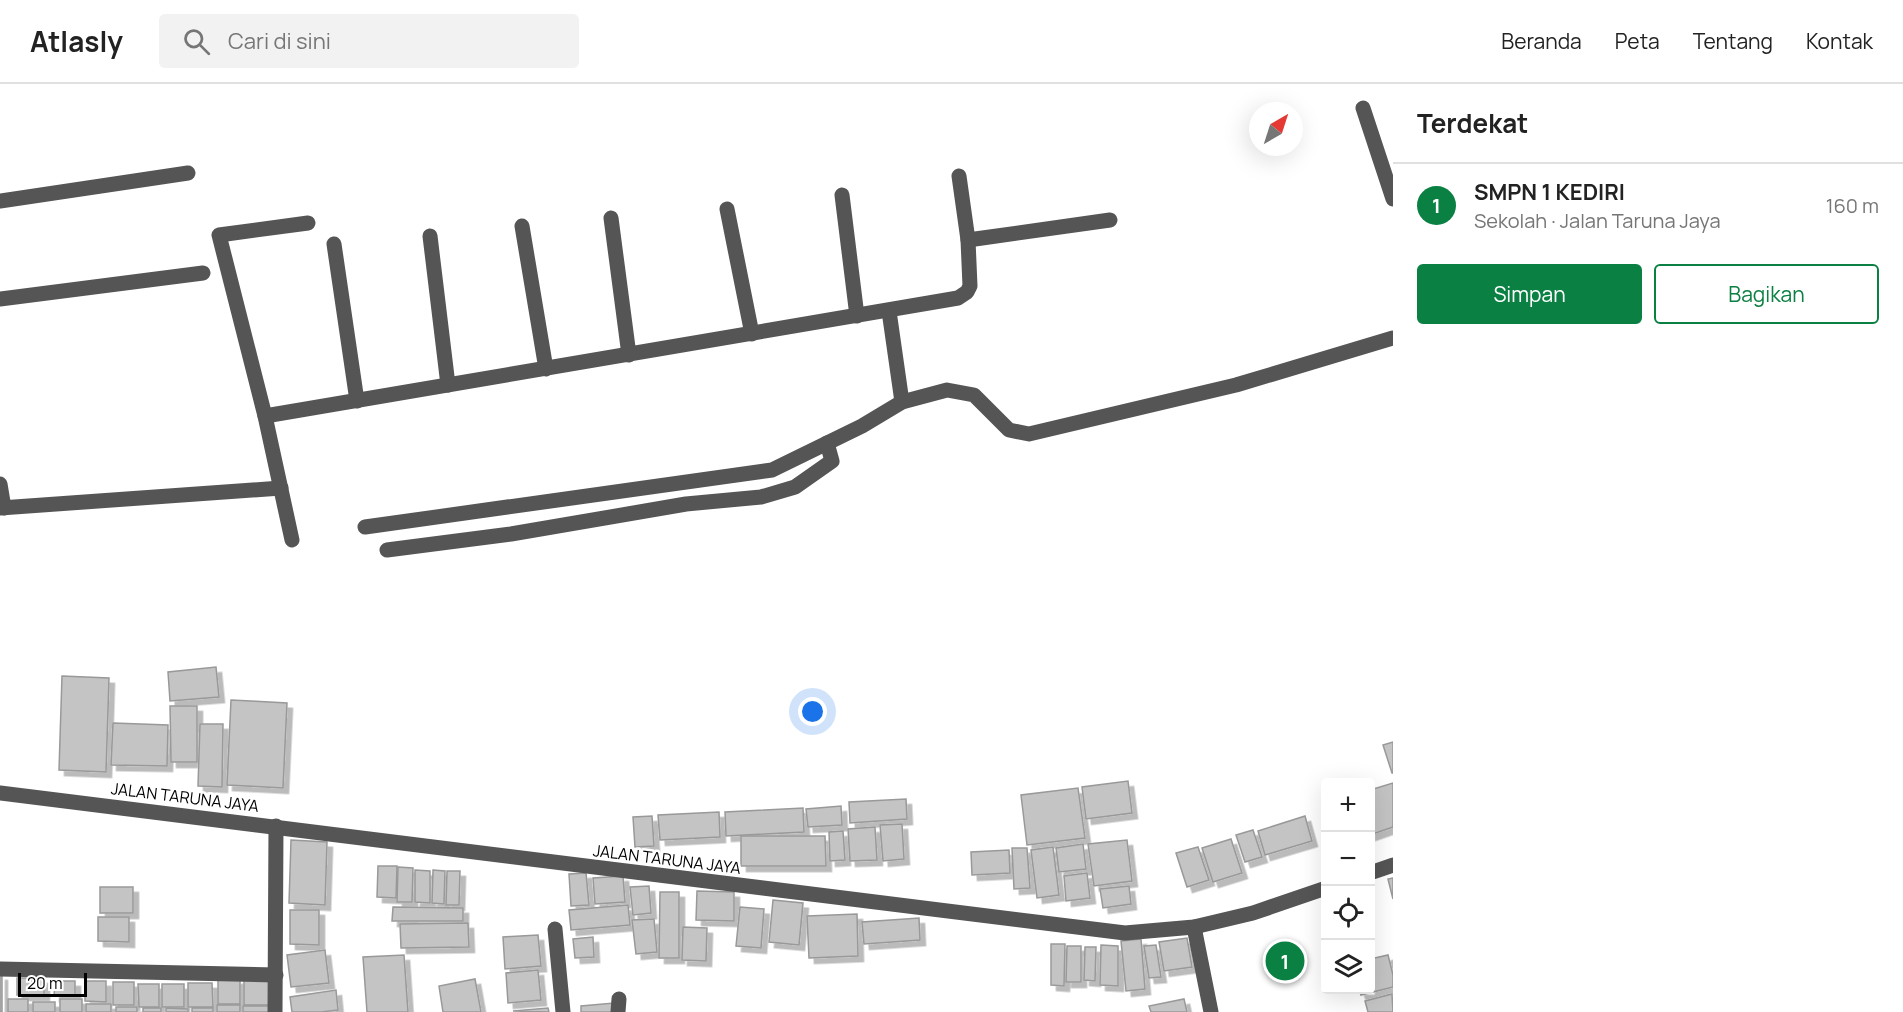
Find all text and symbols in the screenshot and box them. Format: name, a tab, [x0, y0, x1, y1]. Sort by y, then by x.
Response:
search box	[159, 14, 579, 68]
text: Atlasly	[30, 22, 123, 60]
icon: search	[180, 25, 213, 58]
text: Cari di sini	[228, 26, 331, 56]
text: Beranda	[1501, 27, 1582, 55]
text: Peta	[1615, 27, 1660, 55]
text: Tentang	[1693, 27, 1773, 55]
text: Kontak	[1806, 27, 1873, 55]
north arrow	[1249, 102, 1303, 156]
text: Terdekat	[1417, 105, 1528, 141]
text: SMPN 1 KEDIRI	[1474, 177, 1625, 207]
text: 1	[1432, 192, 1441, 219]
text: 160 m	[1826, 192, 1879, 219]
text: Sekolah · Jalan Taruna Jaya	[1474, 207, 1721, 234]
button: Simpan	[1417, 264, 1642, 324]
button: Bagikan	[1654, 264, 1879, 324]
your location	[798, 697, 827, 726]
street label: JALAN TARUNA JAYA	[110, 777, 260, 817]
map controls	[1321, 778, 1375, 994]
button: +	[1321, 778, 1375, 832]
button: −	[1321, 832, 1375, 886]
street label: JALAN TARUNA JAYA	[592, 839, 742, 879]
button: locate	[1321, 886, 1375, 940]
pin: 1	[1266, 938, 1304, 984]
button: layers	[1321, 940, 1375, 994]
scale bar	[18, 970, 87, 998]
text: 20 m	[27, 972, 63, 994]

